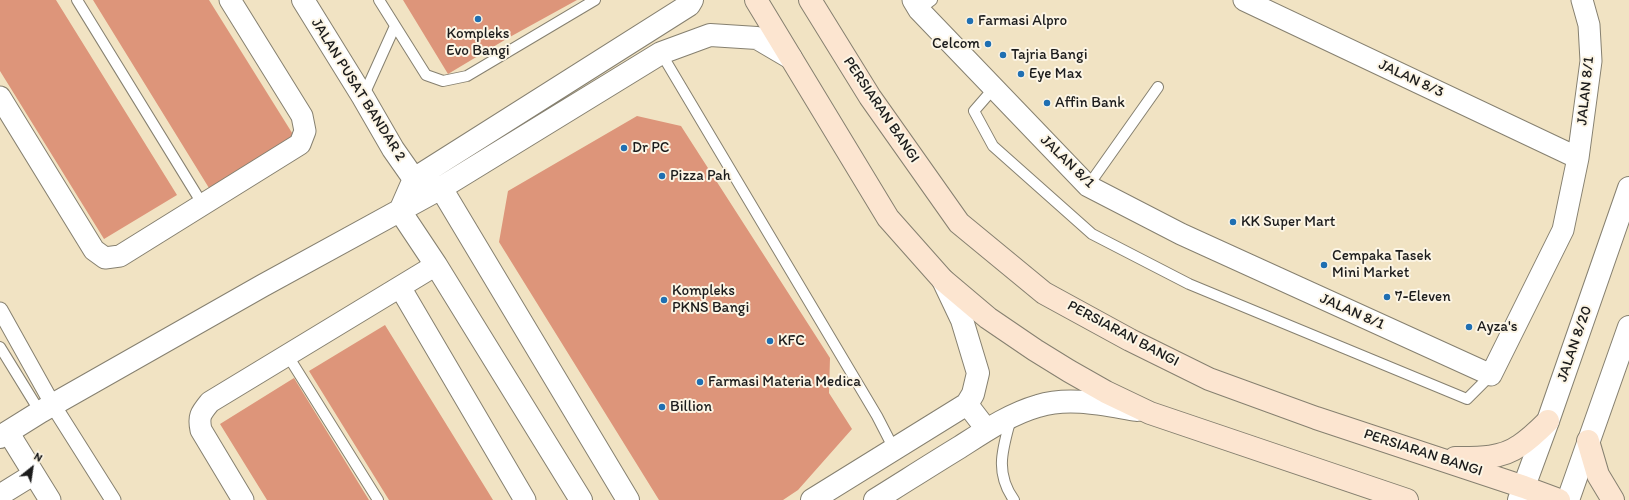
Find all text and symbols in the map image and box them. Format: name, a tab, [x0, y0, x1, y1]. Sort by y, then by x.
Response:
place label: Farmasi Alpro	[978, 12, 1067, 30]
marker: Kompleks Evo Bangi	[473, 14, 483, 24]
street label: JALAN PUSAT BANDAR 2	[307, 15, 409, 165]
marker: Farmasi Alpro	[965, 16, 975, 26]
place label: Kompleks Evo Bangi	[446, 25, 510, 60]
place label: Celcom	[932, 35, 980, 53]
marker: Celcom	[983, 39, 993, 49]
place label: Tajria Bangi	[1011, 46, 1088, 64]
marker: Tajria Bangi	[998, 50, 1008, 60]
street label: PERSIARAN BANGI	[839, 54, 923, 166]
street label: JALAN 8/3	[1375, 56, 1447, 102]
street label: JALAN 8/1	[1573, 56, 1599, 126]
place label: Eye Max	[1029, 65, 1082, 83]
marker: Eye Max	[1016, 69, 1026, 79]
place label: Affin Bank	[1055, 94, 1125, 112]
marker: Affin Bank	[1042, 98, 1052, 108]
street label: JALAN 8/1	[1036, 132, 1098, 192]
place label: Dr PC	[632, 139, 669, 157]
marker: Dr PC	[619, 143, 629, 153]
place label: Pizza Pah	[670, 167, 731, 185]
marker: Pizza Pah	[657, 171, 667, 181]
place label: KK Super Mart	[1241, 213, 1335, 231]
marker: KK Super Mart	[1228, 217, 1238, 227]
place label: Cempaka Tasek Mini Market	[1332, 247, 1431, 282]
marker: Cempaka Tasek Mini Market	[1319, 260, 1329, 270]
place label: Kompleks PKNS Bangi	[672, 282, 749, 317]
place label: 7-Eleven	[1395, 288, 1451, 306]
street label: JALAN 8/1	[1317, 290, 1387, 334]
marker: 7-Eleven	[1382, 292, 1392, 302]
marker: Kompleks PKNS Bangi	[659, 295, 669, 305]
street label: PERSIARAN BANGI	[1064, 297, 1182, 371]
street label: JALAN 8/20	[1554, 304, 1596, 384]
place label: Ayza's	[1477, 318, 1518, 336]
marker: Ayza's	[1464, 322, 1474, 332]
place label: KFC	[778, 332, 805, 350]
marker: KFC	[765, 336, 775, 346]
place label: Farmasi Materia Medica	[708, 373, 861, 391]
marker: Farmasi Materia Medica	[695, 377, 705, 387]
place label: Billion	[670, 398, 712, 416]
marker: Billion	[657, 402, 667, 412]
street label: PERSIARAN BANGI	[1361, 425, 1485, 481]
north arrow	[12, 448, 52, 488]
text: N	[32, 450, 45, 465]

